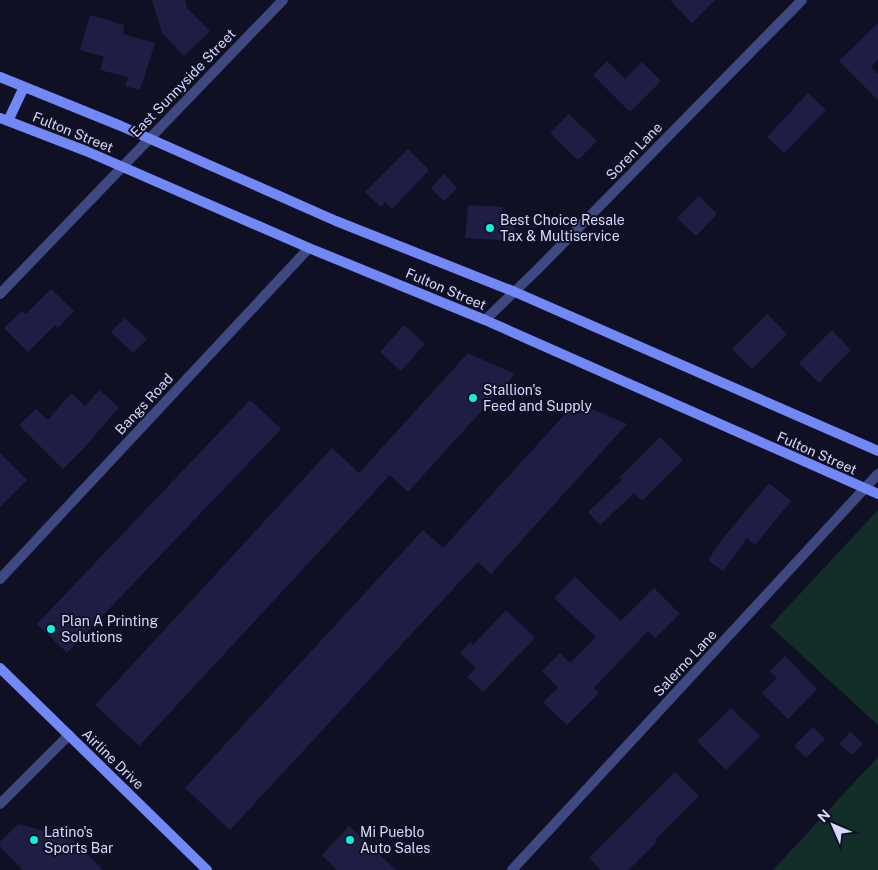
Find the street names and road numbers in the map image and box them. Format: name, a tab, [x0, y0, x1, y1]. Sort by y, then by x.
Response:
street label: East Sunnyside Street	[127, 26, 239, 140]
street label: Fulton Street	[30, 109, 116, 155]
street label: Soren Lane	[603, 119, 665, 183]
street label: Fulton Street	[403, 265, 489, 313]
street label: Bangs Road	[112, 370, 176, 438]
street label: Fulton Street	[775, 428, 859, 478]
street label: Salerno Lane	[650, 626, 720, 700]
street label: Airline Drive	[79, 726, 147, 792]

